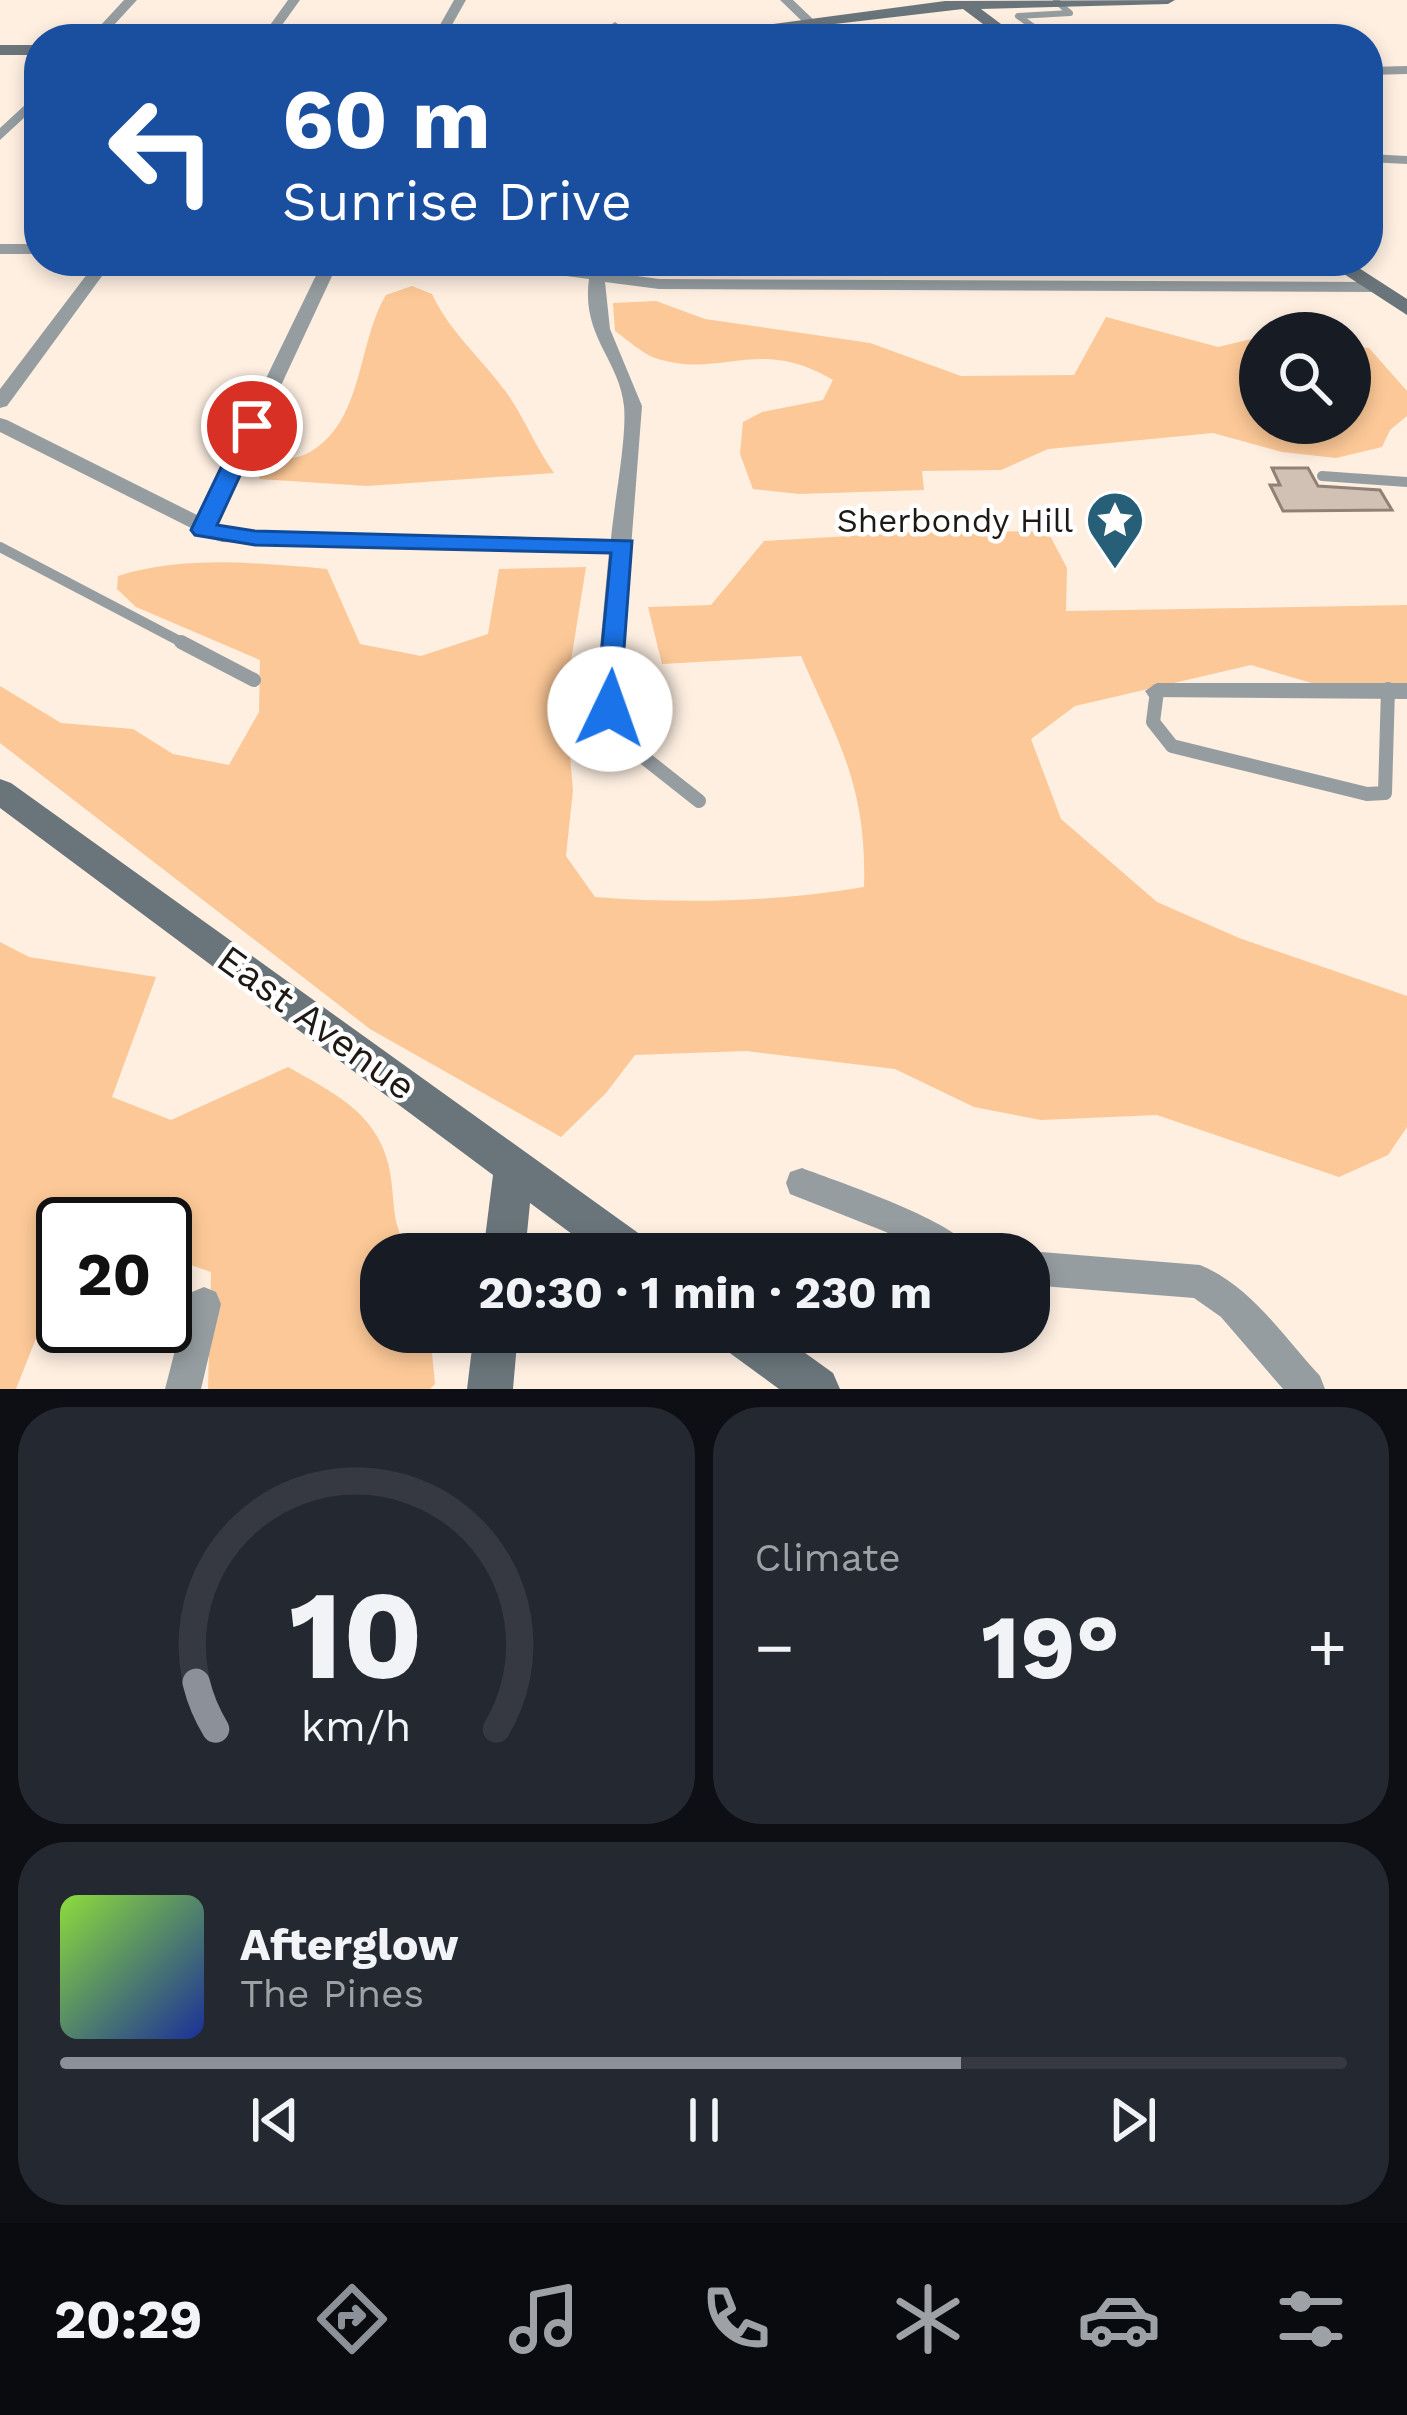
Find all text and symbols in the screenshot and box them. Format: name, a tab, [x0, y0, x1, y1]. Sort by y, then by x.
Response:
text: 60 m	[282, 70, 491, 168]
icon: left	[84, 72, 240, 228]
text: Sunrise Drive	[282, 170, 632, 233]
map controls	[1239, 312, 1371, 444]
button: search	[1239, 312, 1371, 444]
pin	[201, 375, 303, 477]
icon: arrive	[219, 393, 285, 459]
place icon: Sherbondy Hill	[1084, 489, 1146, 571]
place label: Sherbondy Hill	[837, 501, 1073, 540]
position arrow	[547, 646, 673, 772]
street label: East Avenue	[209, 936, 424, 1109]
speed limit sign: 20	[36, 1197, 192, 1353]
text: 20:30 · 1 min · 230 m	[478, 1266, 932, 1319]
text: Climate	[755, 1535, 901, 1580]
text: 10	[289, 1562, 423, 1708]
text: 19°	[981, 1594, 1120, 1700]
text: −	[755, 1609, 794, 1686]
text: +	[1307, 1609, 1347, 1686]
text: km/h	[301, 1700, 411, 1750]
text: Afterglow	[240, 1918, 459, 1971]
text: The Pines	[240, 1971, 424, 2016]
icon: previous	[242, 2087, 308, 2153]
icon: pause	[671, 2087, 737, 2153]
icon: next	[1100, 2087, 1166, 2153]
icon: directions	[310, 2277, 394, 2361]
icon: music	[502, 2277, 586, 2361]
icon: phone	[694, 2277, 778, 2361]
icon: climate	[886, 2277, 970, 2361]
icon: car	[1077, 2277, 1161, 2361]
icon: filters	[1269, 2277, 1353, 2361]
text: 20:29	[54, 2288, 203, 2351]

